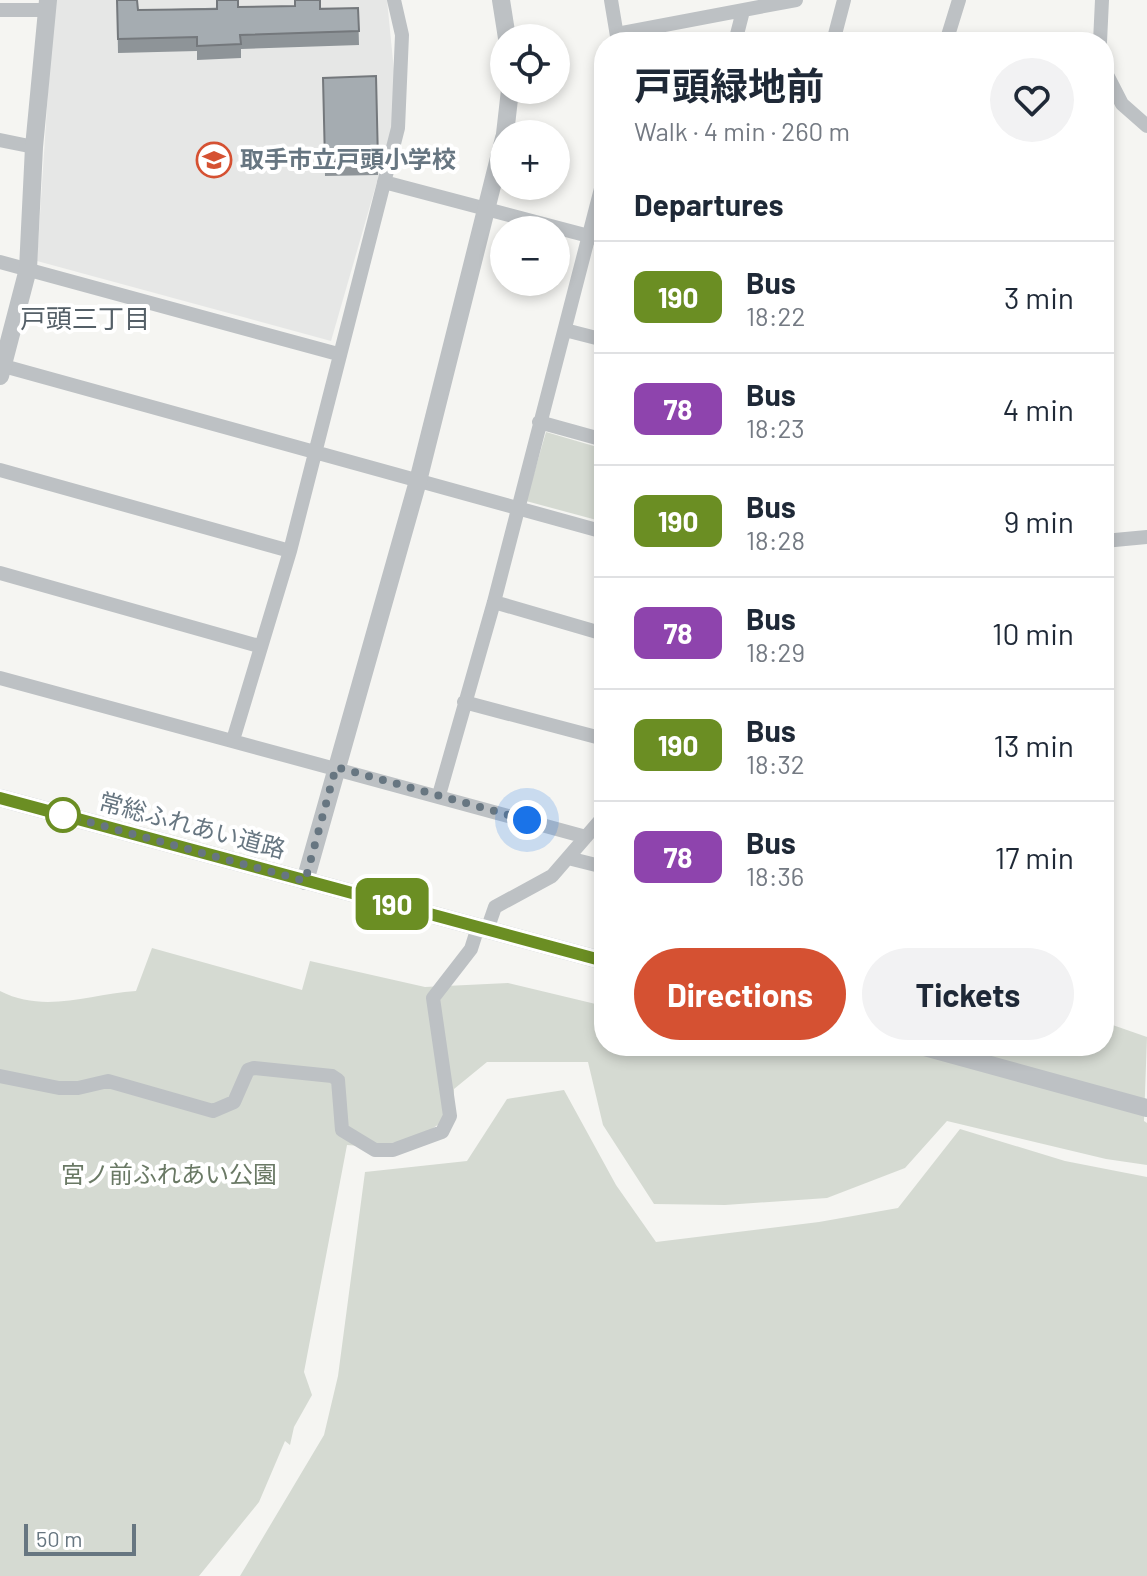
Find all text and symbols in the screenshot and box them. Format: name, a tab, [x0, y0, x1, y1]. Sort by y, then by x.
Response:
map controls	[490, 24, 570, 296]
button: locate	[490, 24, 570, 104]
button: heart	[990, 58, 1074, 142]
text: 戸頭緑地前	[634, 62, 824, 108]
text: Walk · 4 min · 260 m	[634, 115, 850, 146]
button: +	[490, 120, 570, 200]
school or university icon: 取手市立戸頭小学校	[195, 141, 233, 179]
place label: 取手市立戸頭小学校	[240, 144, 456, 173]
text: Departures	[634, 186, 784, 222]
button: −	[490, 216, 570, 296]
text: Bus	[746, 264, 796, 300]
text: 3 min	[1004, 279, 1074, 315]
text: 190	[658, 280, 698, 314]
text: 18:22	[746, 300, 805, 331]
district label: 戸頭三丁目	[20, 302, 150, 333]
text: Bus	[746, 376, 796, 412]
text: 4 min	[1003, 391, 1074, 427]
text: 78	[663, 392, 693, 426]
text: 18:23	[746, 412, 805, 443]
text: Bus	[746, 488, 796, 524]
text: 9 min	[1004, 503, 1074, 539]
text: 190	[658, 504, 698, 538]
text: 18:28	[746, 524, 805, 555]
text: Bus	[746, 600, 796, 636]
text: 10 min	[992, 615, 1074, 651]
text: 78	[663, 616, 693, 650]
text: 18:29	[746, 636, 805, 667]
text: Bus	[746, 712, 796, 748]
text: 13 min	[993, 727, 1074, 763]
text: 190	[658, 728, 698, 762]
text: 18:32	[746, 748, 805, 779]
street label: 常総ふれあい道路	[96, 786, 289, 863]
unlabelled marker	[46, 798, 80, 832]
your location	[507, 800, 547, 840]
text: Bus	[746, 824, 796, 860]
text: 17 min	[995, 839, 1074, 875]
text: 78	[663, 840, 693, 874]
text: 18:36	[746, 860, 804, 891]
line badge: 190	[346, 878, 438, 930]
text: 190	[372, 887, 412, 921]
button: Directions	[634, 948, 846, 1040]
button: Tickets	[862, 948, 1074, 1040]
park label: 宮ノ前ふれあい公園	[61, 1159, 277, 1188]
scale bar	[24, 1520, 136, 1556]
text: 50 m	[36, 1525, 82, 1551]

